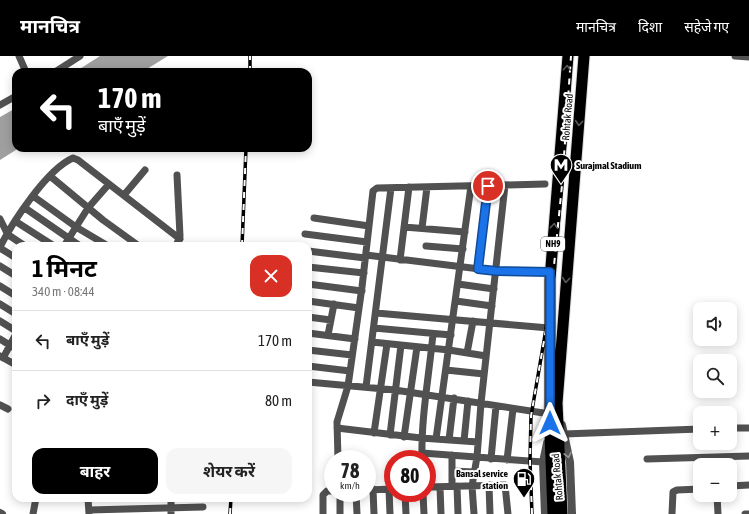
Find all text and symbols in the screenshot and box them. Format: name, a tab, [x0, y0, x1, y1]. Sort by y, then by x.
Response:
text: मानचित्र	[20, 15, 80, 37]
text: मानचित्र	[576, 19, 616, 35]
text: दिशा	[638, 19, 662, 35]
text: सहेजे गए	[684, 19, 729, 35]
one-way arrow	[562, 65, 571, 71]
text: 170 m	[98, 82, 161, 114]
icon: left	[32, 84, 84, 136]
street label: Rohtak Road	[560, 93, 575, 141]
text: बाएँ मुड़ें	[98, 115, 146, 136]
one-way arrow	[575, 120, 584, 126]
metro station icon: Surajmal Stadium	[548, 152, 574, 185]
place label: Surajmal Stadium	[576, 160, 641, 171]
pin	[471, 169, 505, 203]
icon: arrive	[477, 175, 499, 197]
one-way arrow	[550, 223, 559, 229]
road number: NH9	[541, 237, 565, 251]
text: 1 मिनट	[32, 255, 97, 282]
button: close	[250, 255, 292, 297]
one-way arrow	[562, 277, 571, 283]
text: 340 m · 08:44	[32, 284, 95, 299]
map controls	[693, 302, 737, 502]
button: sound	[693, 302, 737, 346]
icon: left	[32, 330, 54, 352]
text: बाएँ मुड़ें	[66, 331, 109, 348]
text: 170 m	[258, 332, 292, 349]
button: search	[693, 354, 737, 398]
icon: right	[32, 390, 54, 412]
text: दाएँ मुड़ें	[66, 391, 108, 408]
text: 80 m	[265, 392, 292, 409]
position arrow	[529, 402, 571, 444]
button: +	[693, 406, 737, 450]
button: बाहर	[32, 448, 158, 494]
button: शेयर करें	[166, 448, 292, 494]
speed limit sign: 80	[384, 450, 436, 502]
one-way arrow	[564, 452, 572, 458]
street label: Rohtak Road	[550, 453, 565, 501]
button: −	[693, 458, 737, 502]
text: 78	[341, 459, 359, 482]
fuel station icon: Bansal service station	[511, 466, 537, 499]
place label: Bansal service station	[456, 468, 508, 491]
text: km/h	[340, 480, 360, 491]

